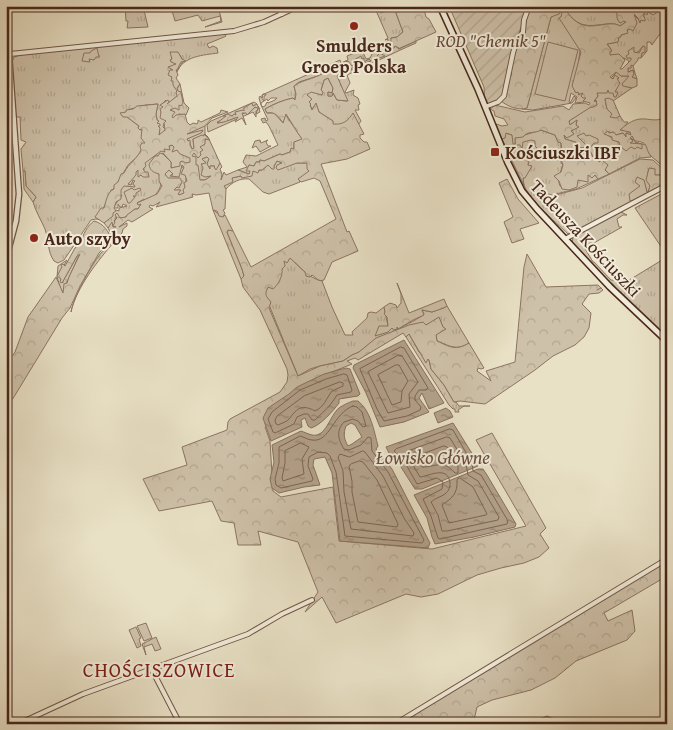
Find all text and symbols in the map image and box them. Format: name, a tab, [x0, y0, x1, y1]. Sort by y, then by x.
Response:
marker: Smulders Groep Polska	[348, 20, 360, 32]
park label: ROD "Chemik 5"	[435, 27, 546, 54]
place label: Smulders Groep Polska	[302, 32, 407, 80]
place label: Kościuszki IBF	[505, 139, 621, 166]
marker: Kościuszki IBF	[489, 146, 501, 158]
street label: Tadeusza Kościuszki	[524, 173, 648, 303]
place label: Auto szyby	[44, 225, 132, 252]
marker: Auto szyby	[28, 232, 40, 244]
water label: Łowisko Główne	[375, 443, 490, 471]
district label: CHOŚCISZOWICE	[83, 655, 235, 684]

